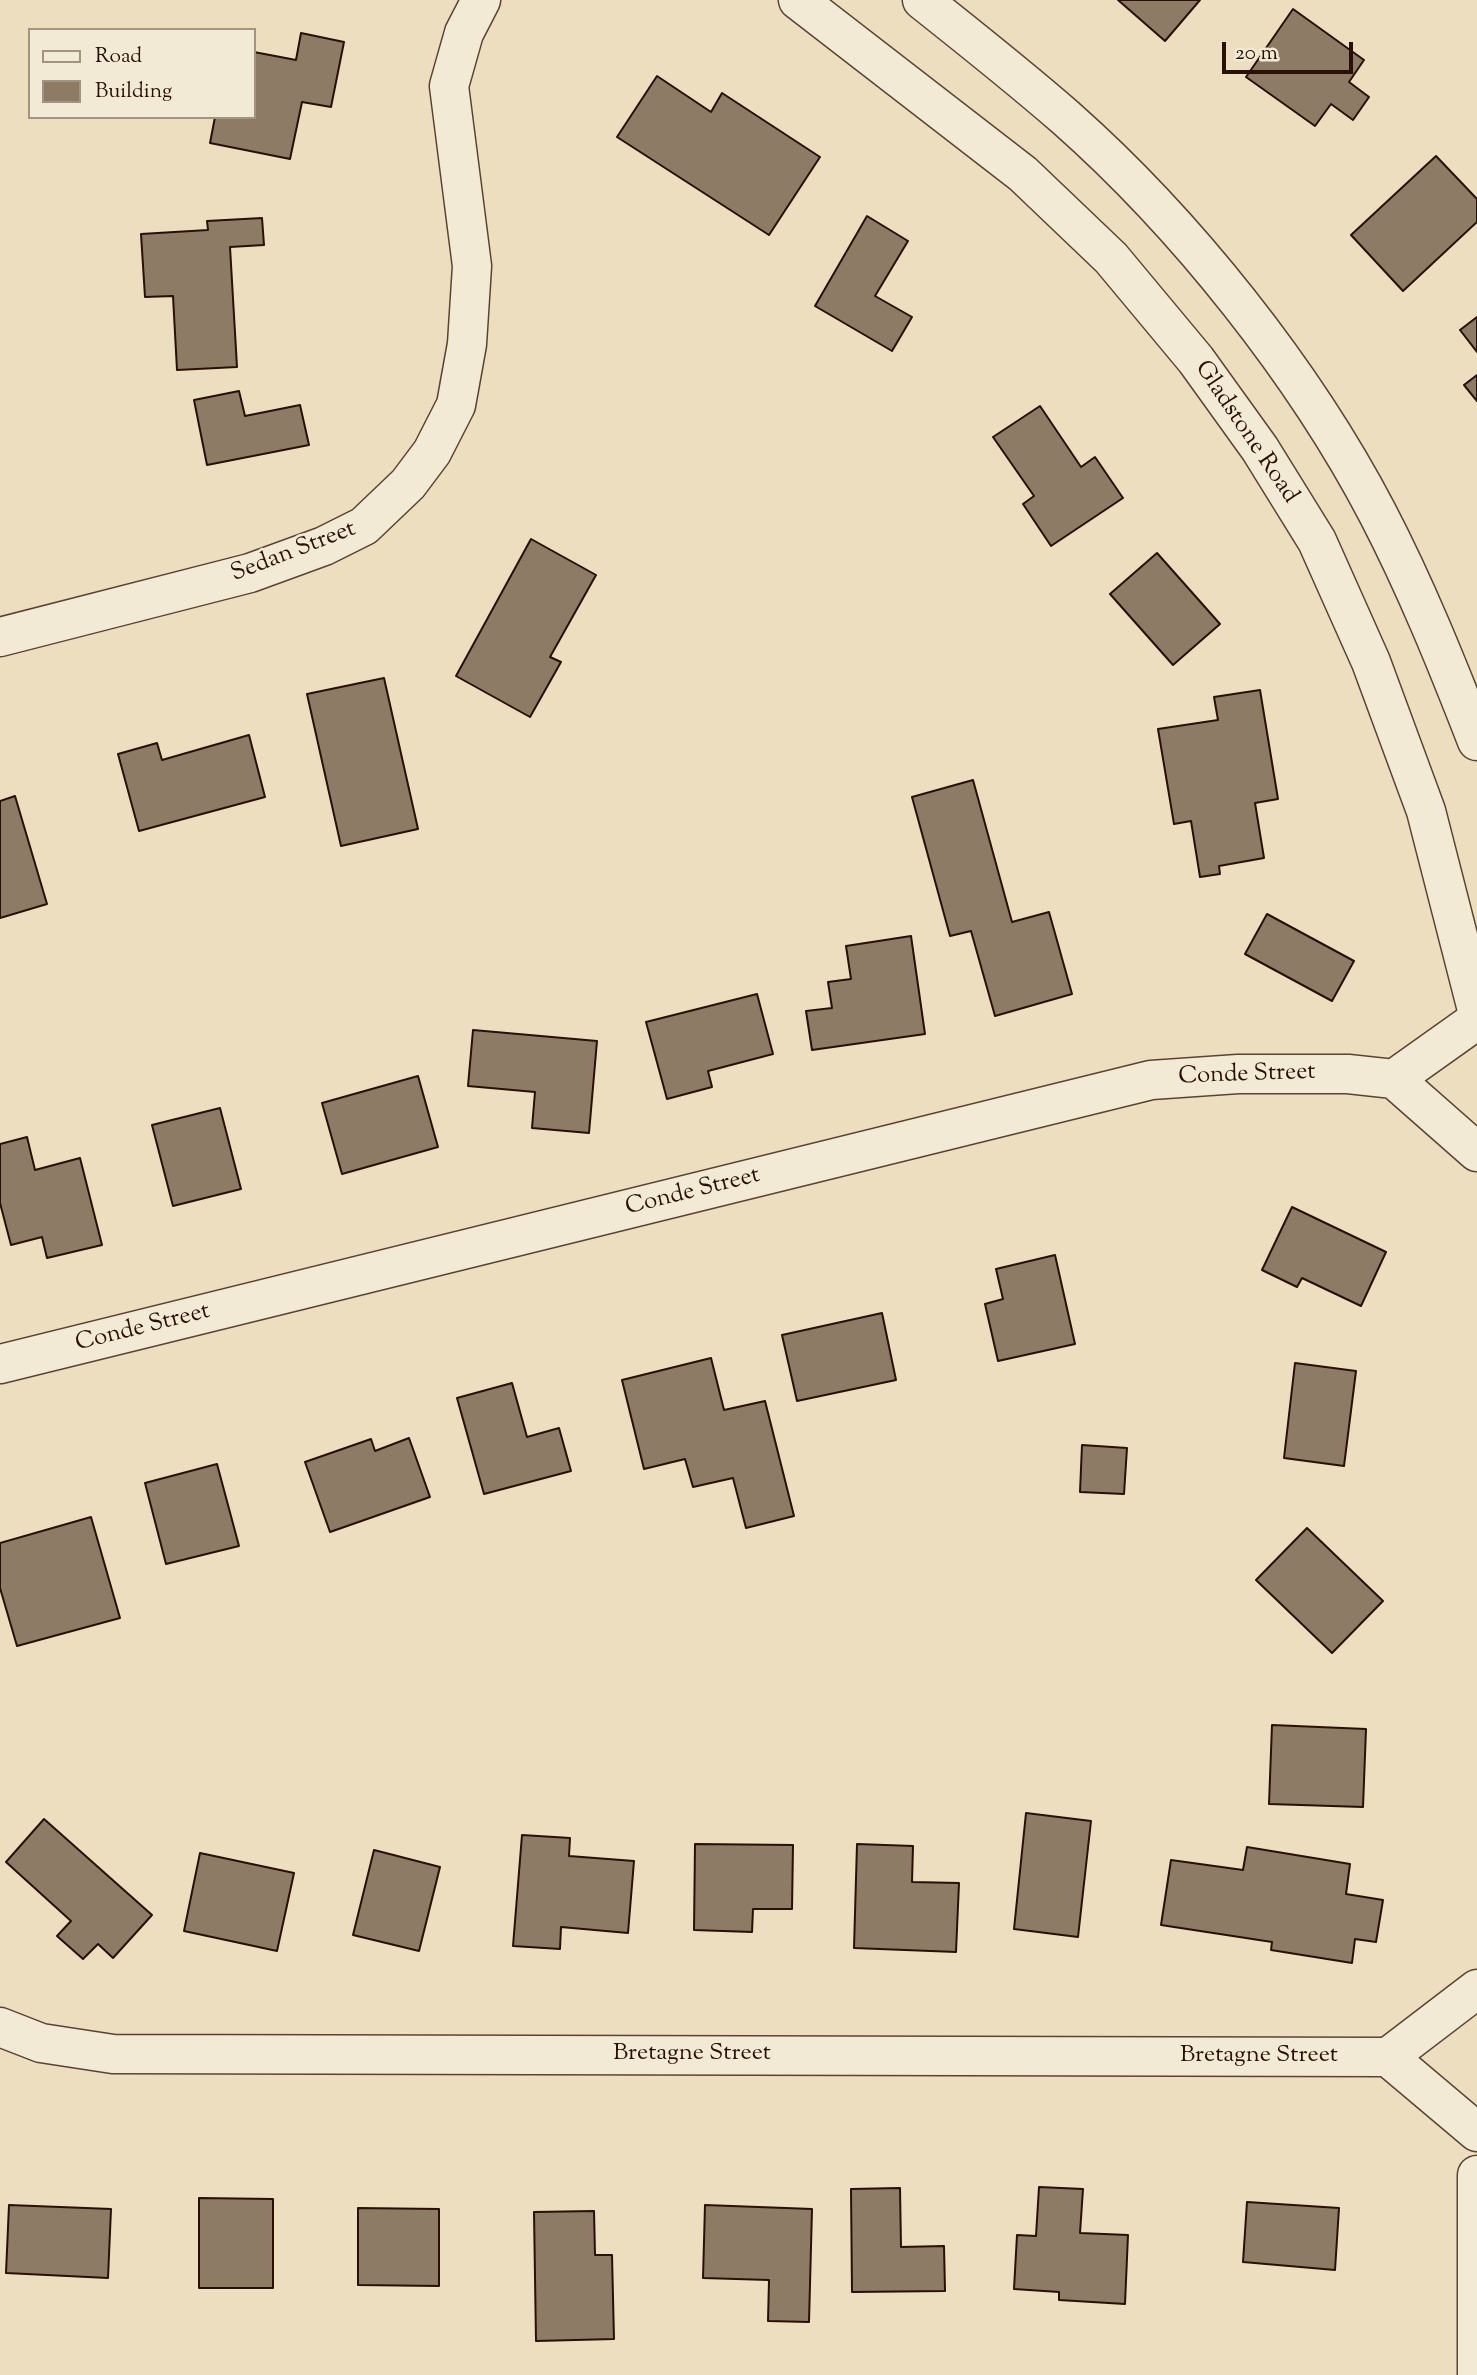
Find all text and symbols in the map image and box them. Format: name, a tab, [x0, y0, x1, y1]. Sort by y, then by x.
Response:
legend	[28, 28, 256, 119]
scale bar	[1225, 28, 1356, 72]
text: 20 m	[1235, 39, 1278, 69]
text: Road	[95, 42, 142, 72]
text: Building	[95, 77, 172, 107]
street label: Gladstone Road	[1187, 356, 1303, 510]
street label: Sedan Street	[228, 516, 360, 590]
street label: Conde Street	[1178, 1059, 1316, 1093]
street label: Conde Street	[623, 1162, 763, 1224]
street label: Conde Street	[73, 1298, 213, 1360]
street label: Bretagne Street	[613, 2041, 771, 2069]
street label: Bretagne Street	[1180, 2043, 1338, 2071]

